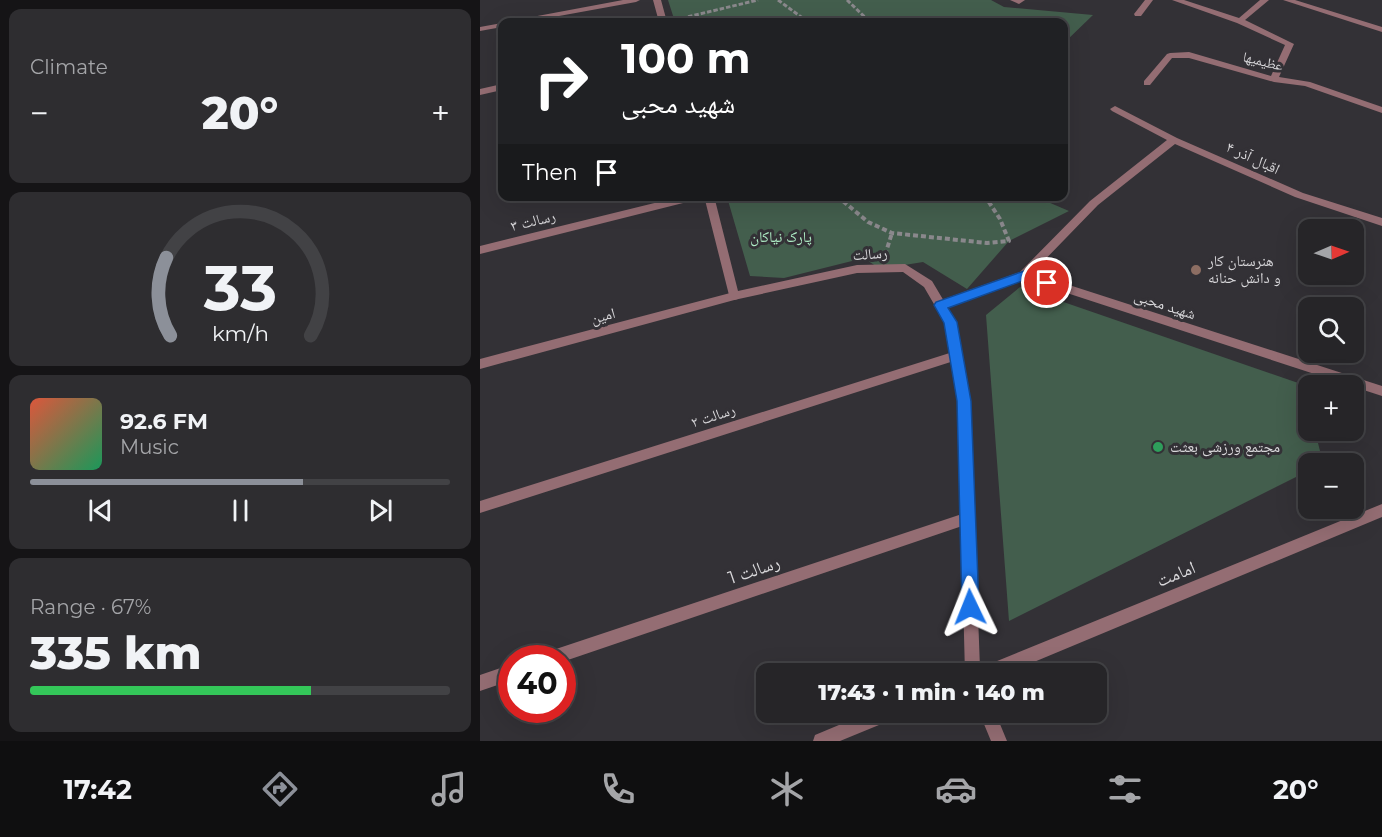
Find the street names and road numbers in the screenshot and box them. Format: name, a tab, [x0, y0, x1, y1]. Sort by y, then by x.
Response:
street label: عظیمیها	[1241, 47, 1285, 75]
street label: اقبال آذر ۴	[1223, 137, 1283, 179]
street label: رسالت ۳	[508, 206, 557, 235]
street label: رسالت	[852, 243, 888, 264]
street label: شهید محبی	[1132, 286, 1198, 324]
street label: امین	[589, 303, 617, 329]
street label: رسالت ۲	[688, 399, 738, 432]
street label: رسالت 1	[725, 551, 783, 589]
street label: امامت	[1153, 556, 1199, 592]

